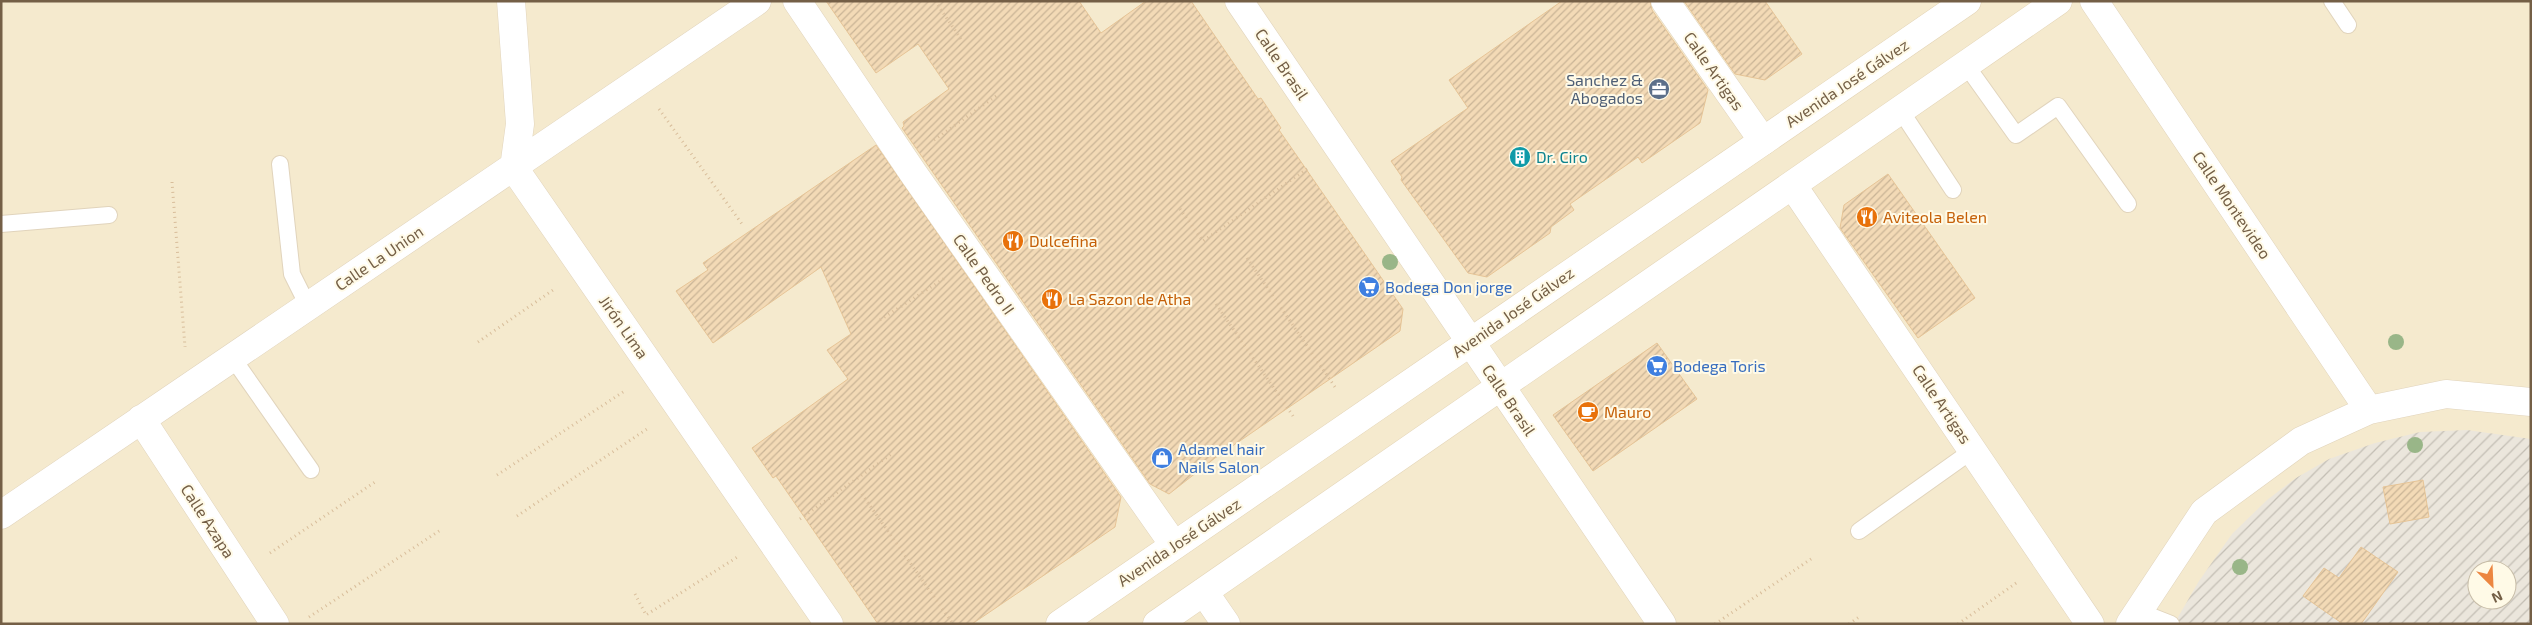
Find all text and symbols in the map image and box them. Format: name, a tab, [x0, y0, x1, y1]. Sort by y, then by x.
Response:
street label: Calle Brasil	[1252, 25, 1313, 103]
street label: Calle Artigas	[1680, 28, 1748, 114]
street label: Avenida José Gálvez	[1782, 34, 1912, 131]
place label: Sanchez & Abogados	[1566, 70, 1643, 107]
office icon: Sanchez & Abogados	[1647, 77, 1671, 101]
building icon: Dr. Ciro	[1508, 145, 1532, 169]
place label: Dr. Ciro	[1536, 147, 1588, 166]
street label: Calle Montevideo	[2189, 147, 2275, 262]
restaurant icon: Aviteola Belen	[1855, 205, 1879, 229]
place label: Aviteola Belen	[1883, 207, 1987, 226]
street label: Calle La Union	[331, 221, 427, 294]
restaurant icon: Dulcefina	[1001, 229, 1025, 253]
street label: Calle Pedro II	[950, 230, 1019, 318]
place label: Dulcefina	[1029, 231, 1098, 250]
street label: Avenida José Gálvez	[1448, 262, 1577, 361]
supermarket icon: Bodega Don jorge	[1357, 275, 1381, 299]
place label: Bodega Don jorge	[1385, 277, 1512, 297]
restaurant icon: La Sazon de Atha	[1040, 287, 1064, 311]
place label: La Sazon de Atha	[1068, 289, 1191, 308]
street label: Jirón Lima	[596, 292, 653, 362]
supermarket icon: Bodega Toris	[1645, 354, 1669, 378]
place label: Bodega Toris	[1673, 356, 1766, 375]
street label: Calle Brasil	[1479, 361, 1540, 439]
street label: Calle Artigas	[1909, 361, 1976, 447]
cafe icon: Mauro	[1576, 400, 1600, 424]
place label: Mauro	[1604, 402, 1651, 421]
place label: Adamel hair Nails Salon	[1178, 439, 1265, 476]
shop icon: Adamel hair Nails Salon	[1150, 446, 1174, 470]
street label: Calle Azapa	[178, 480, 239, 561]
street label: Avenida José Gálvez	[1114, 493, 1244, 590]
north arrow	[2467, 560, 2517, 610]
text: N	[2489, 588, 2506, 607]

